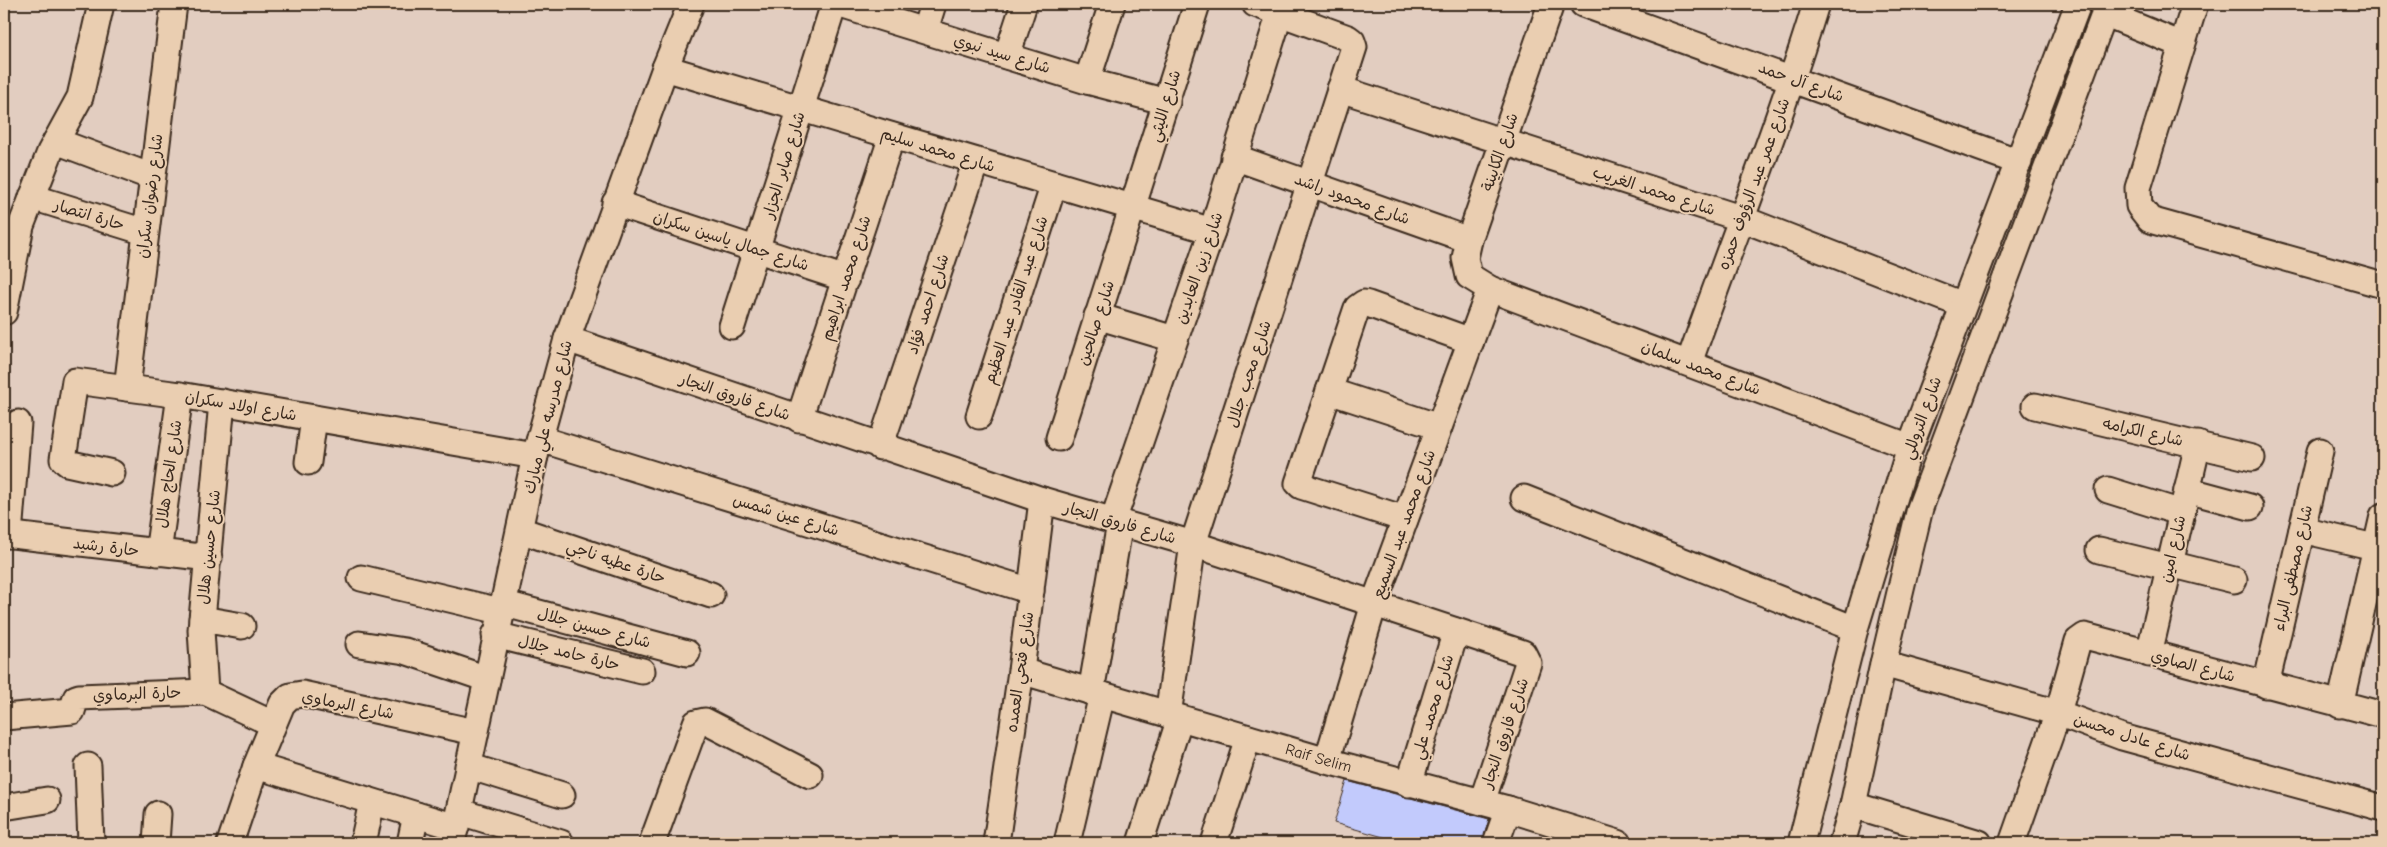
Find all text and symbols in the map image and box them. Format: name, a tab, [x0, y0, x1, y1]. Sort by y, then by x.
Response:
street label: شارع سيد نبوي	[951, 31, 1052, 79]
street label: شارع آل حمد	[1755, 58, 1846, 108]
street label: شارع الليثي	[1146, 68, 1189, 146]
street label: شارع عمر عبد الرؤوف حمزه	[1714, 96, 1795, 273]
street label: شارع صابر الجزار	[759, 110, 811, 223]
street label: شارع الكابينة	[1478, 111, 1524, 194]
street label: شارع محمد سليم	[878, 124, 997, 179]
street label: شارع رضوان سكران	[133, 133, 169, 260]
street label: شارع محمد الغريب	[1590, 163, 1717, 221]
street label: شارع محمود راشد	[1291, 170, 1412, 230]
street label: حارة انتصار	[50, 195, 127, 234]
street label: شارع جمال ياسين سكران	[650, 207, 811, 277]
street label: شارع زين العابدين	[1171, 210, 1228, 327]
street label: شارع محمد ابراهيم	[817, 213, 878, 344]
street label: شارع عبد القادر عبد العظيم	[980, 214, 1055, 387]
street label: شارع احمد فؤاد	[903, 252, 955, 357]
street label: شارع صالحين	[1074, 278, 1120, 368]
street label: شارع محب جلال	[1223, 318, 1277, 431]
street label: شارع محمد سلمان	[1638, 337, 1763, 401]
street label: شارع مدرسه علي مبارك	[520, 338, 581, 497]
street label: شارع فاروق النجار	[675, 369, 793, 426]
street label: شارع التروللي	[1899, 374, 1950, 464]
street label: شارع اولاد سكران	[183, 387, 298, 427]
street label: شارع الكرامه	[2101, 414, 2185, 452]
street label: شارع الحاج هلال	[153, 419, 187, 530]
street label: شارع محمد عبد السميع	[1369, 447, 1441, 601]
street label: شارع حسين هلال	[194, 489, 226, 606]
street label: شارع عين شمس	[730, 490, 841, 542]
street label: شارع فاروق النجار	[1060, 498, 1178, 549]
street label: شارع مصطفى البراء	[2270, 503, 2318, 633]
street label: شارع امين	[2157, 514, 2191, 585]
street label: حارة رشيد	[72, 534, 140, 560]
street label: حارة عطيه ناجي	[562, 537, 668, 592]
street label: شارع حسين جلال	[535, 604, 653, 654]
street label: شارع فتحي العمده	[1003, 611, 1042, 734]
street label: حارة حامد جلال	[516, 632, 622, 674]
street label: شارع الصاوي	[2148, 646, 2237, 688]
street label: شارع محمد علي	[1408, 652, 1462, 763]
street label: شارع فاروق النجار	[1477, 675, 1534, 793]
street label: حارة البرماوي	[92, 683, 182, 707]
street label: شارع البرماوي	[300, 687, 396, 725]
street label: شارع عادل محسن	[2071, 710, 2192, 766]
street label: Raif Selim	[1283, 740, 1354, 776]

